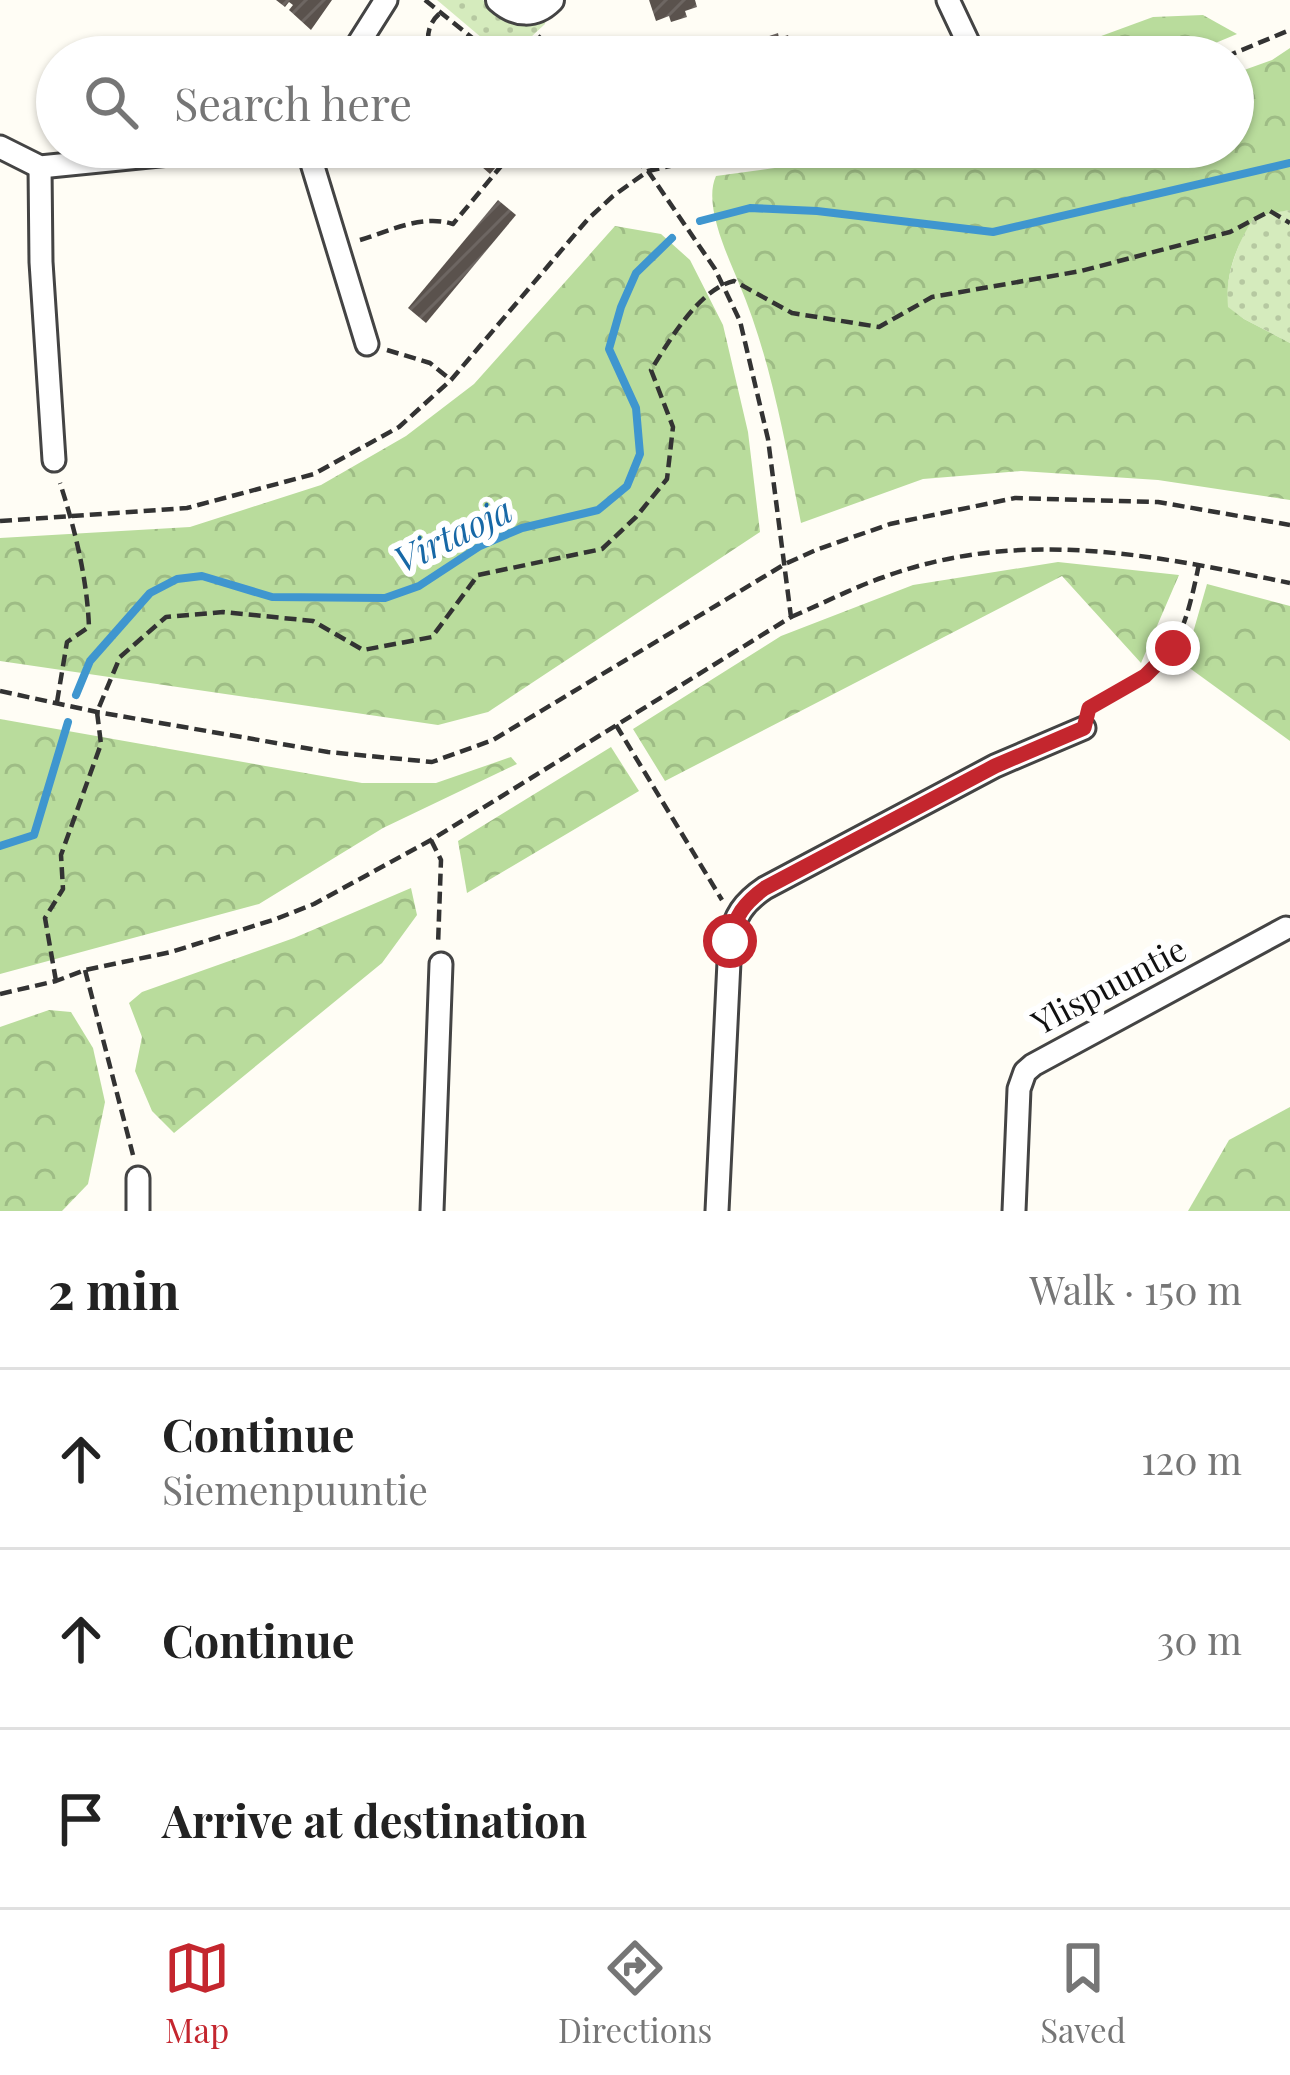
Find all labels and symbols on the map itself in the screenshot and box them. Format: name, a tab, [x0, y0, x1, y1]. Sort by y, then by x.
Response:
water label: Virtaoja	[385, 484, 519, 582]
route end	[1146, 621, 1200, 675]
route start	[703, 914, 757, 968]
street label: Ylispuuntie	[1023, 925, 1193, 1044]

